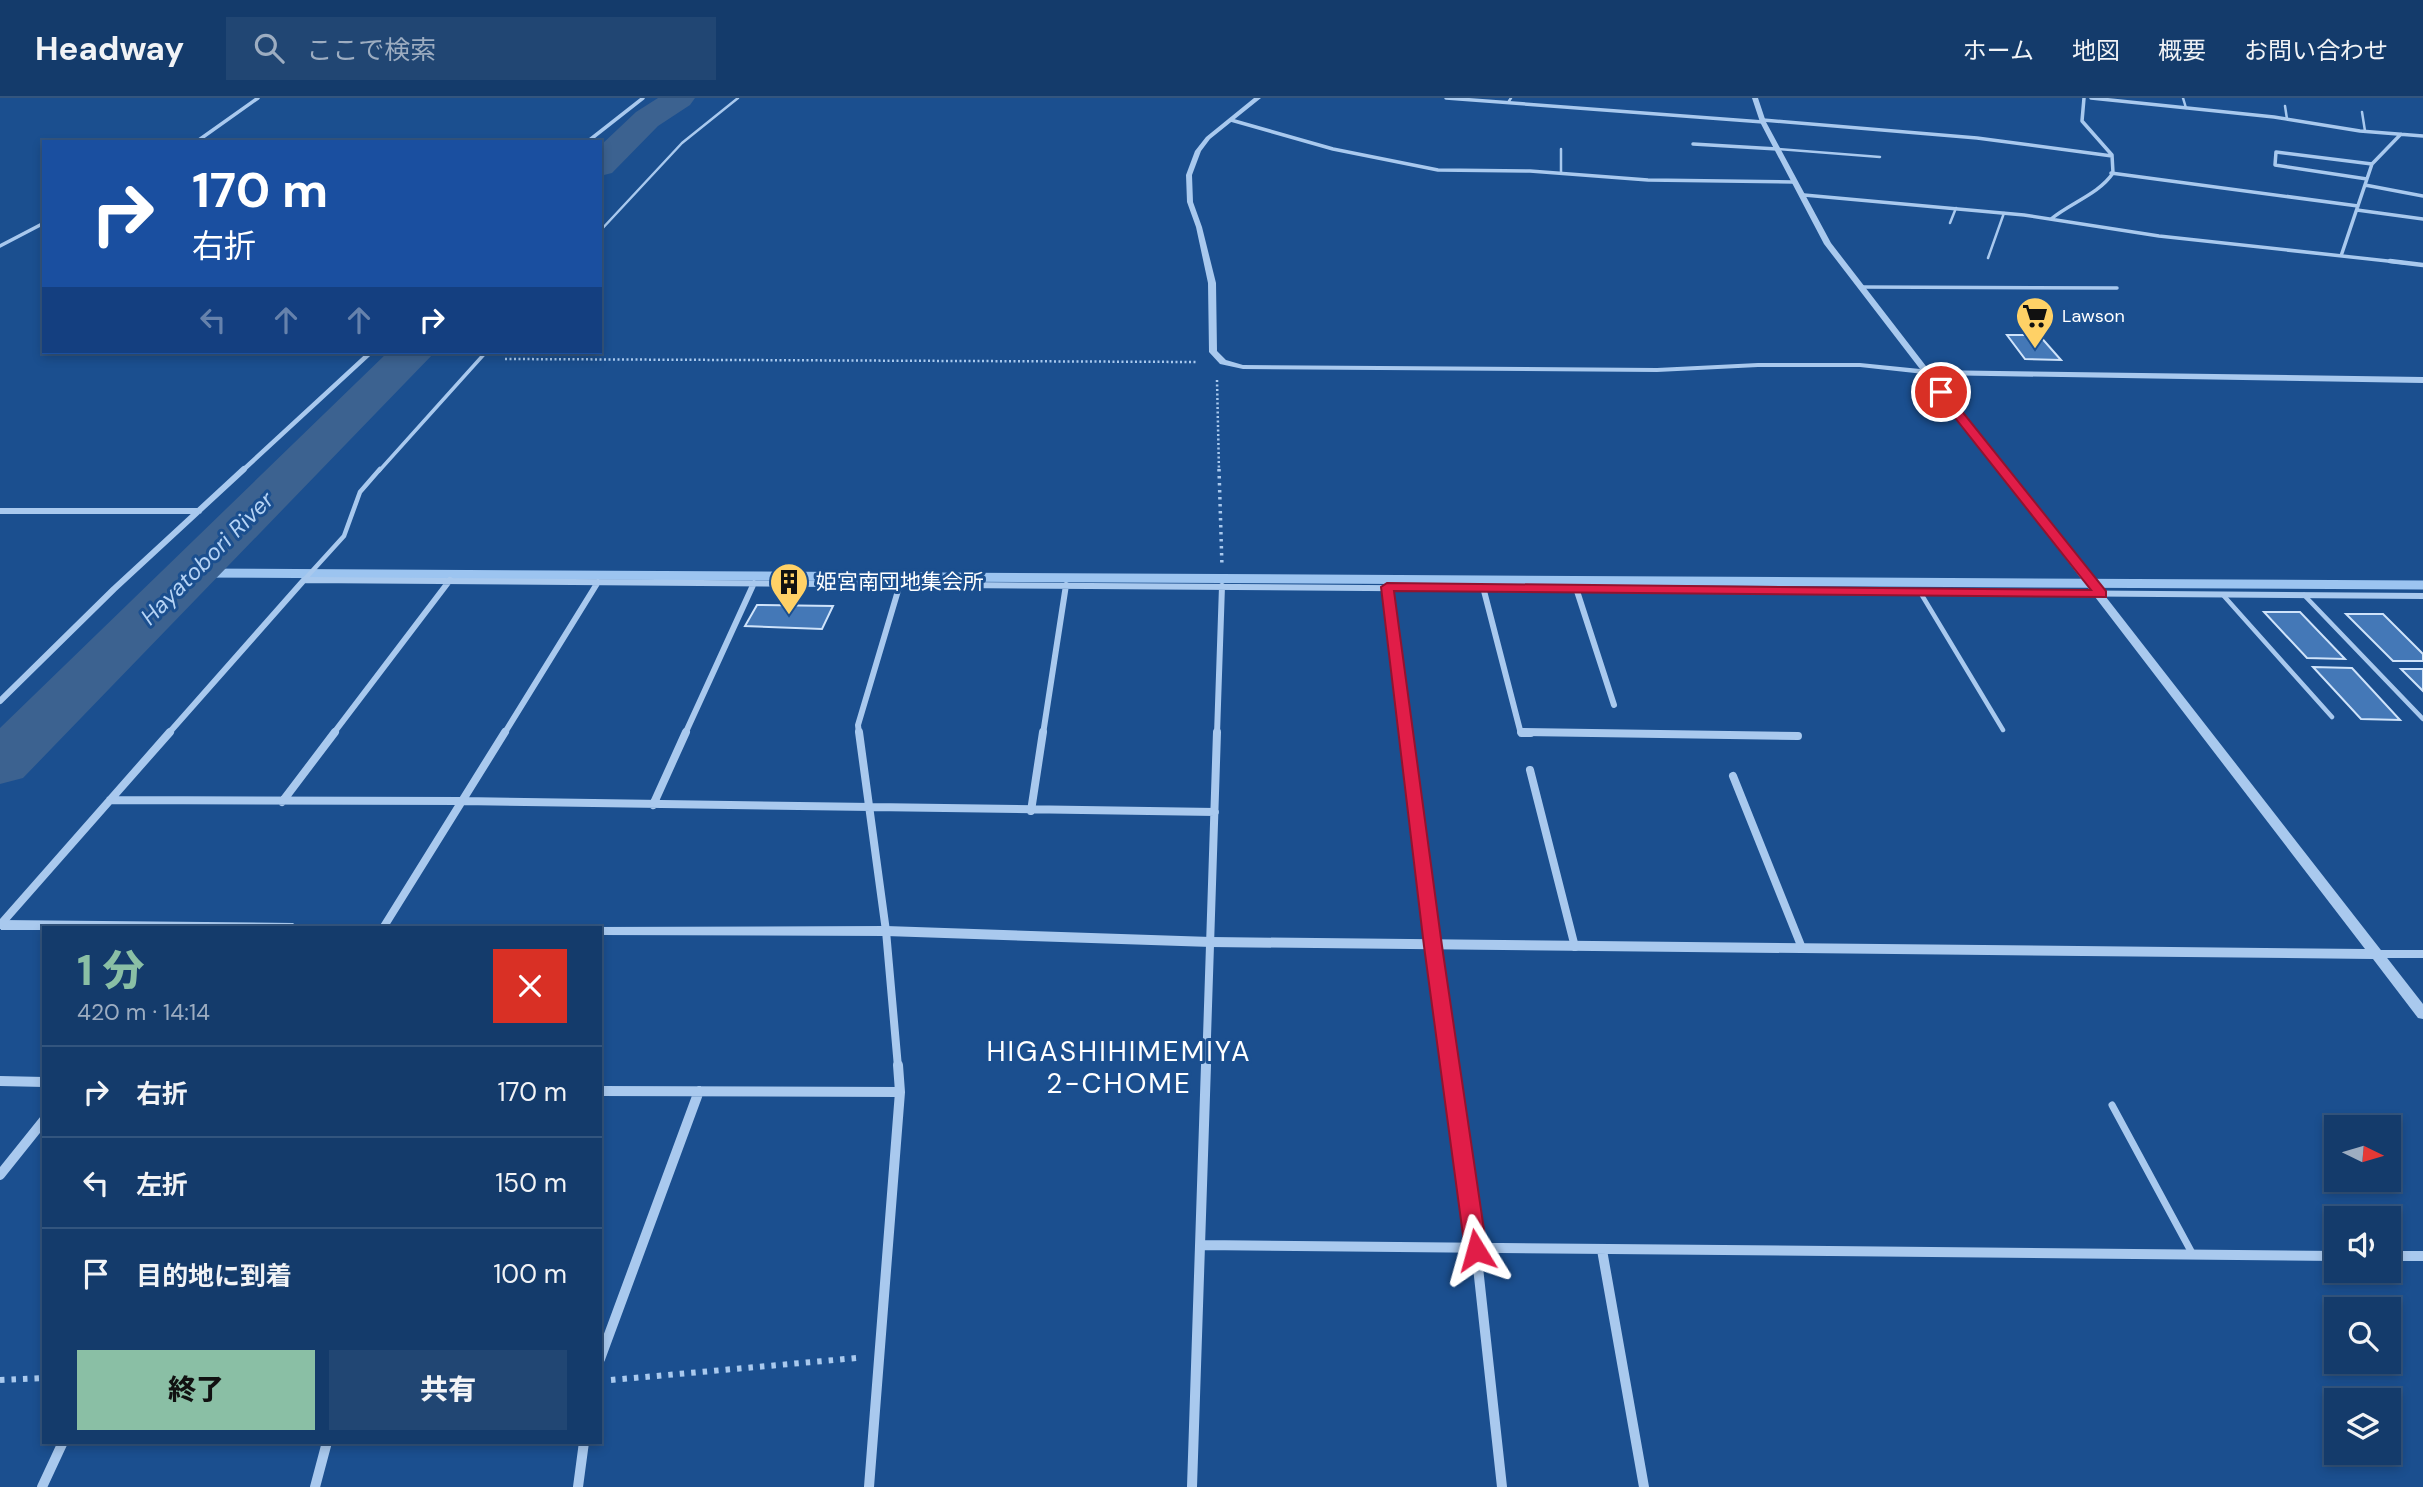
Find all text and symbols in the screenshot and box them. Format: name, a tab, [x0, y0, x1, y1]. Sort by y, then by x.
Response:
search box	[226, 17, 716, 80]
text: Headway	[35, 27, 184, 70]
icon: search	[250, 29, 288, 67]
text: ここで検索	[306, 33, 436, 67]
text: ホーム	[1963, 35, 2034, 66]
text: 地図	[2072, 35, 2120, 66]
text: 概要	[2158, 35, 2206, 66]
text: お問い合わせ	[2244, 35, 2388, 66]
text: 170 m	[192, 158, 328, 222]
icon: right	[77, 168, 168, 259]
text: 右折	[192, 225, 256, 267]
supermarket icon: Lawson	[2014, 295, 2056, 350]
icon: left	[194, 301, 232, 339]
icon: ahead	[267, 301, 305, 339]
icon: ahead	[340, 301, 378, 339]
icon: right	[413, 301, 451, 339]
place label: Lawson	[2062, 304, 2125, 328]
pin	[1911, 362, 1971, 422]
icon: arrive	[1922, 373, 1960, 411]
water label: Hayatobori River	[134, 484, 281, 631]
building icon: 姫宮南団地集会所	[768, 561, 810, 616]
place label: 姫宮南団地集会所	[816, 568, 984, 596]
text: 1 分	[77, 943, 144, 998]
button: close	[493, 949, 567, 1023]
text: 420 m · 14:14	[77, 997, 210, 1027]
district label: HIGASHIHIMEMIYA 2-CHOME	[986, 1033, 1252, 1102]
icon: right	[77, 1073, 115, 1111]
text: 170 m	[498, 1075, 567, 1109]
text: 右折	[136, 1077, 188, 1111]
north arrow	[2324, 1115, 2401, 1192]
map controls	[2324, 1115, 2401, 1465]
icon: left	[77, 1164, 115, 1202]
text: 150 m	[495, 1166, 567, 1200]
text: 左折	[136, 1168, 188, 1202]
button: sound	[2324, 1206, 2401, 1283]
position arrow	[1439, 1213, 1513, 1287]
icon: arrive	[77, 1255, 115, 1293]
text: 100 m	[493, 1257, 567, 1291]
text: 目的地に到着	[136, 1259, 292, 1293]
button: search	[2324, 1297, 2401, 1374]
button: 終了	[77, 1350, 315, 1430]
button: 共有	[329, 1350, 567, 1430]
button: layers	[2324, 1388, 2401, 1465]

